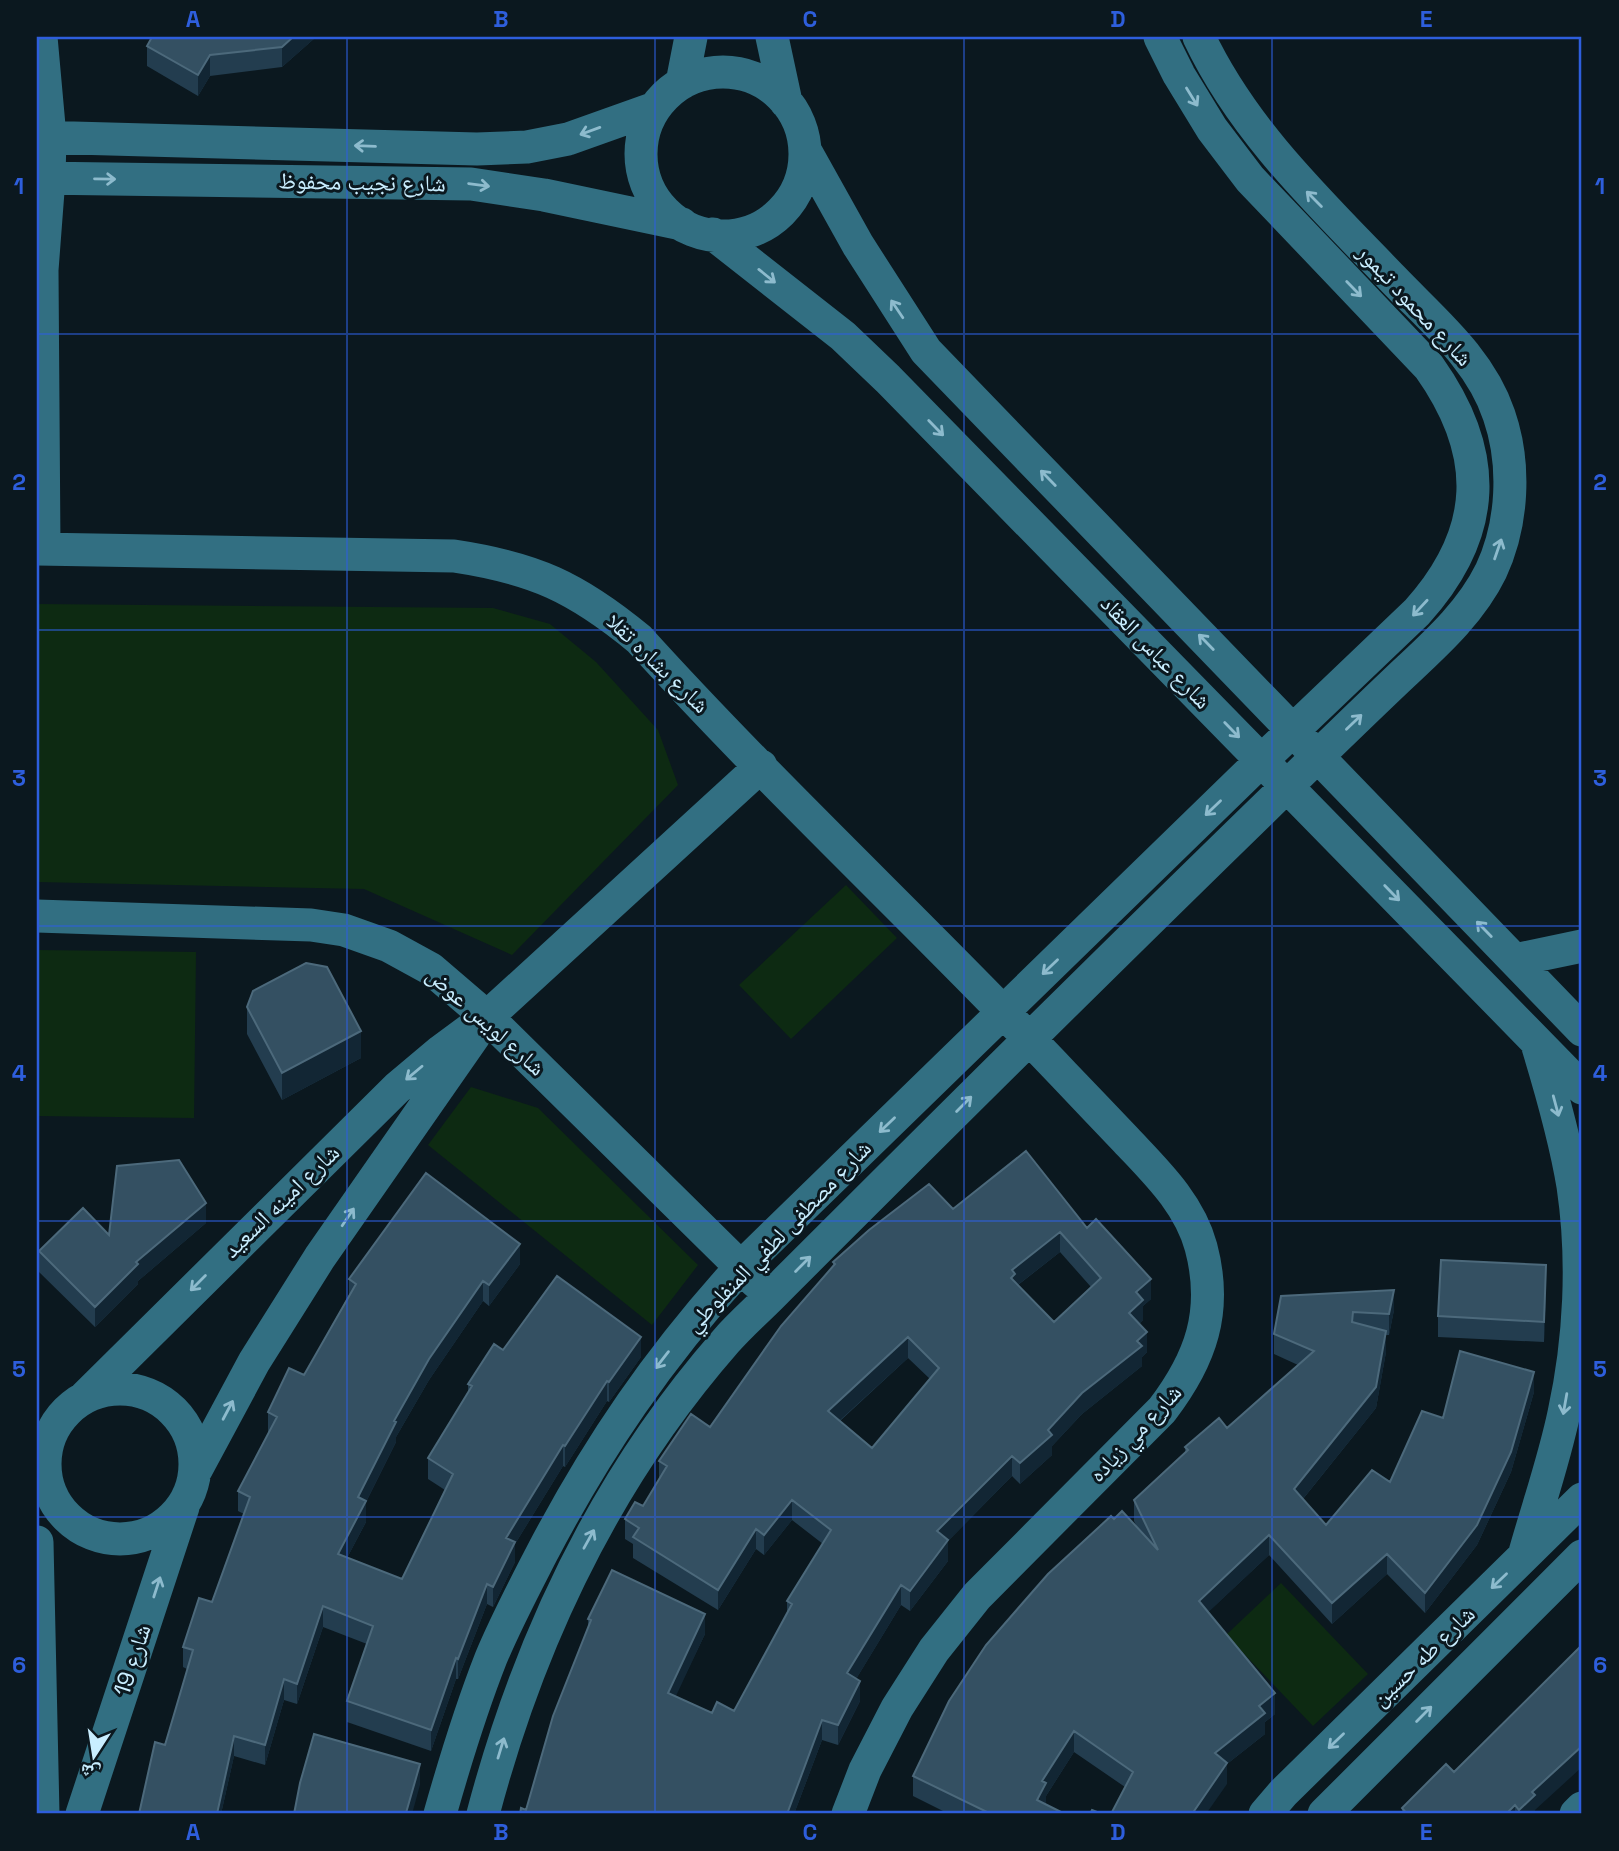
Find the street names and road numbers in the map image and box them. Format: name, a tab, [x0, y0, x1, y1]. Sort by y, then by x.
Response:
street label: شارع نجيب محفوظ	[278, 166, 446, 198]
street label: شارع محمود تيمور	[1350, 237, 1479, 372]
street label: شارع عباس العقاد	[1094, 589, 1218, 715]
street label: شارع بشاره تقلا	[600, 606, 716, 720]
street label: شارع لويس عوض	[420, 960, 552, 1082]
street label: شارع مصطفى لطفي المنفلوطي	[678, 1134, 880, 1341]
street label: شارع امينه السعيد	[216, 1138, 346, 1264]
street label: شارع مي زياده	[1082, 1378, 1191, 1491]
street label: شارع طه حسين	[1365, 1599, 1481, 1713]
street label: شارع 19	[106, 1620, 158, 1700]

